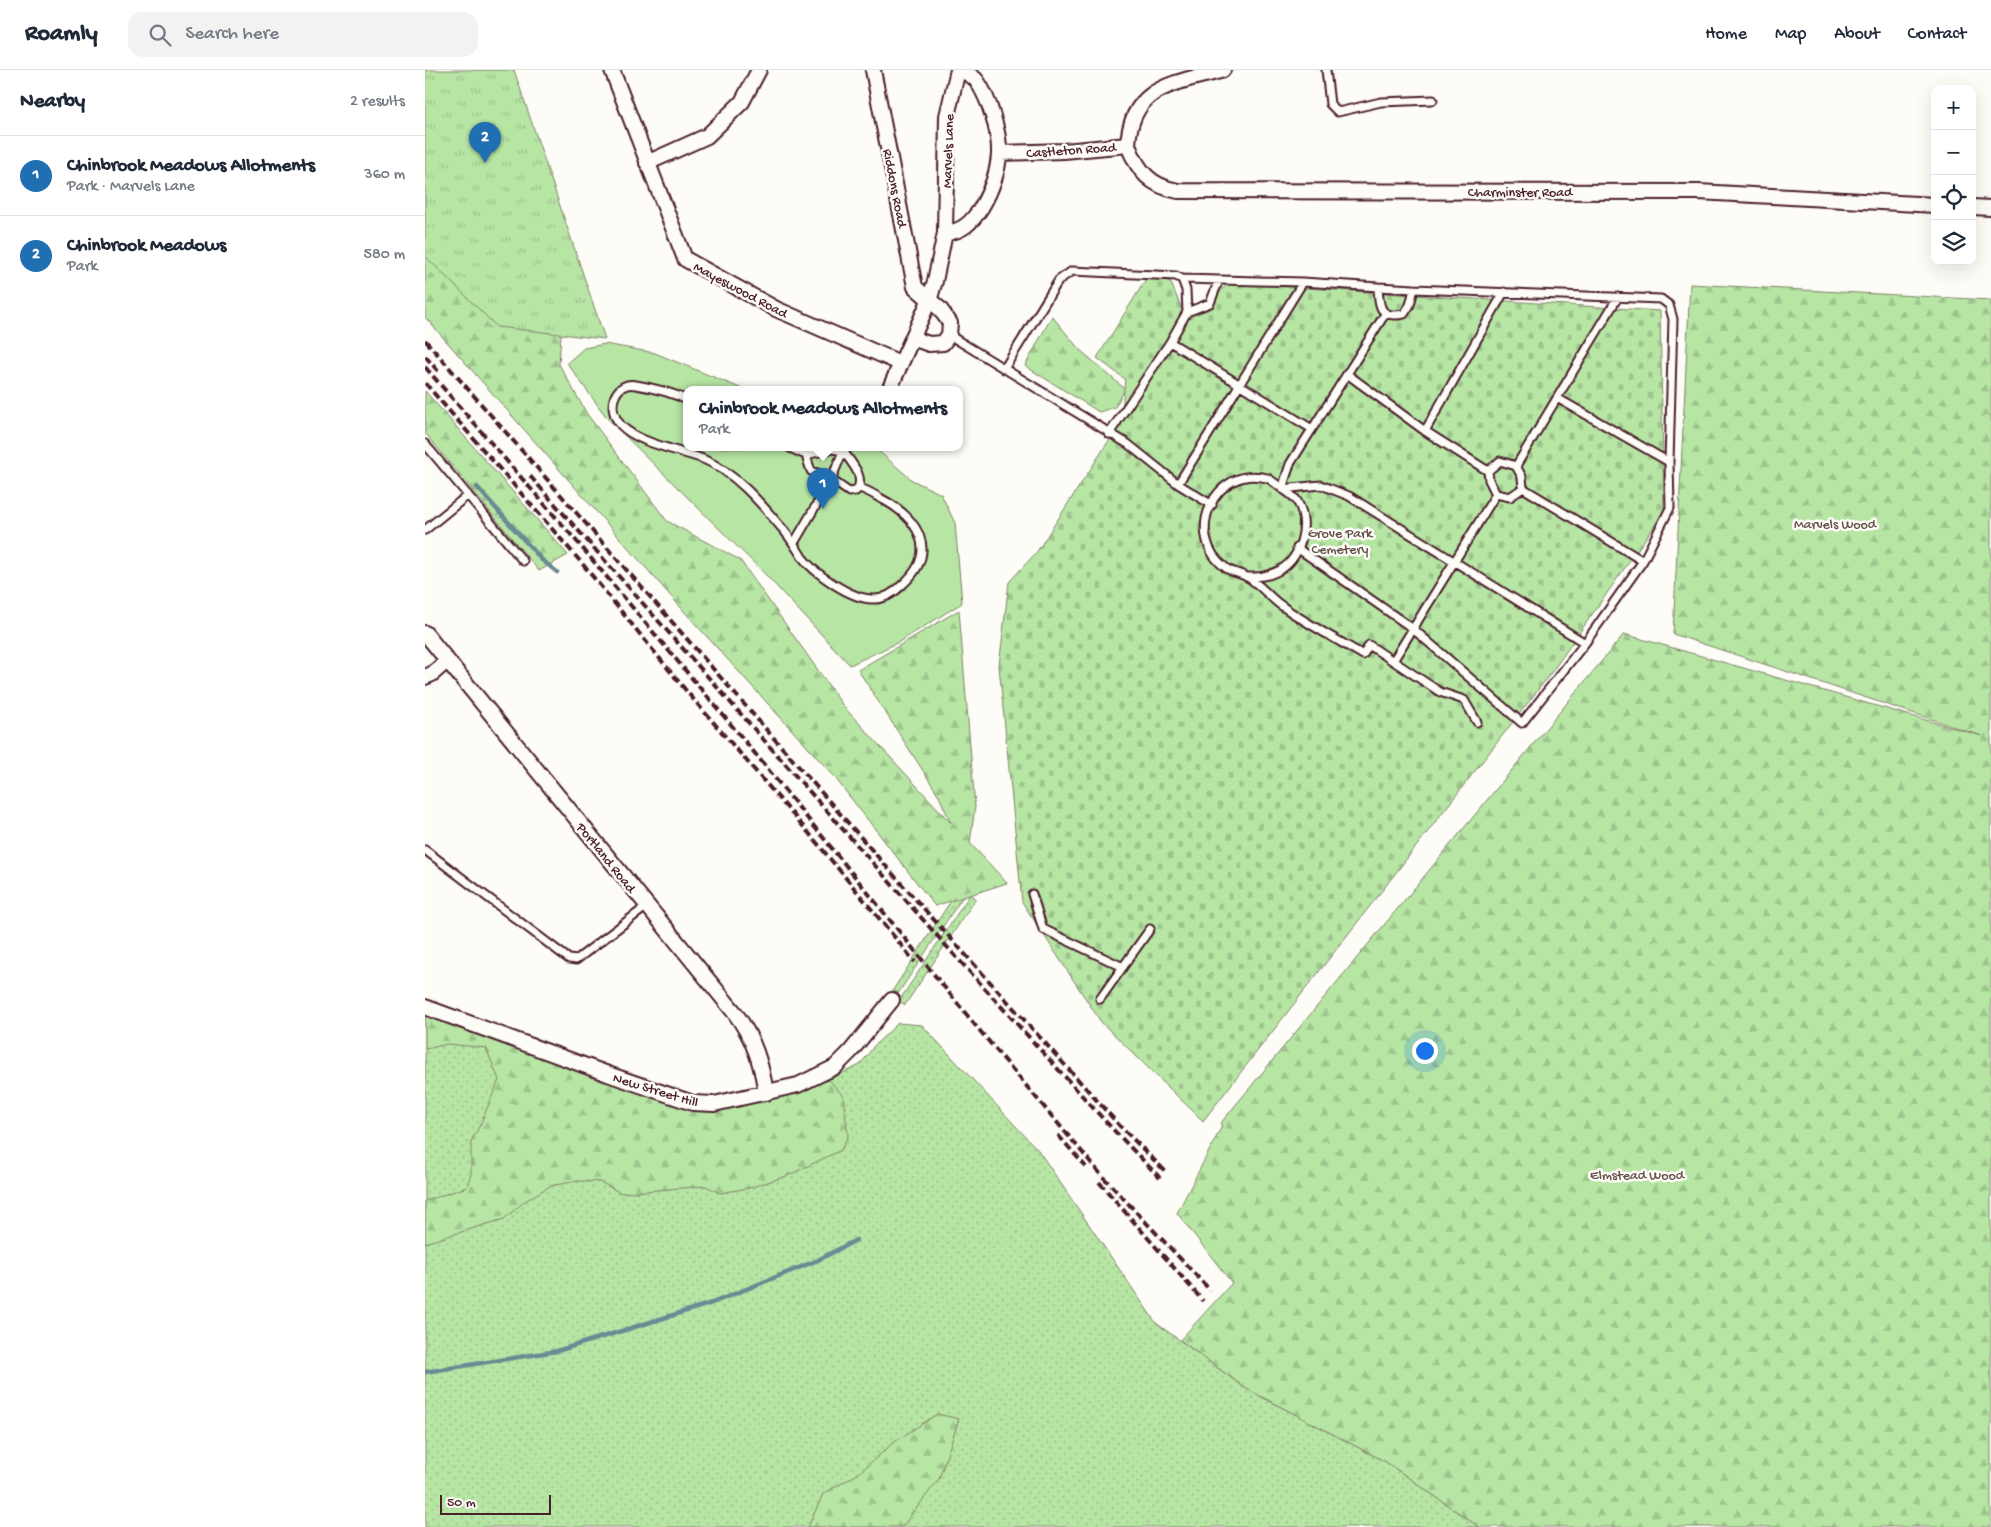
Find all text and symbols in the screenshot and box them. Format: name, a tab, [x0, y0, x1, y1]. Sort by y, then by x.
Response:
search box	[128, 12, 478, 57]
text: Roamly	[25, 20, 98, 49]
icon: search	[146, 21, 174, 49]
text: Search here	[186, 23, 279, 46]
text: Home	[1705, 24, 1747, 45]
text: Map	[1775, 24, 1806, 45]
text: About	[1834, 24, 1880, 45]
text: Contact	[1908, 24, 1966, 45]
map controls	[1931, 85, 1976, 265]
button: +	[1931, 85, 1976, 130]
text: Nearby	[20, 90, 85, 115]
text: 2 results	[350, 93, 405, 112]
street label: Marvels Lane	[940, 113, 959, 188]
pin: 2	[469, 122, 501, 163]
button: −	[1931, 130, 1976, 175]
street label: Castleton Road	[1026, 140, 1118, 163]
street label: Riddons Road	[878, 148, 910, 231]
text: Chinbrook Meadows Allotments	[67, 155, 315, 178]
text: 1	[33, 166, 39, 185]
text: 360 m	[364, 166, 405, 185]
button: locate	[1931, 175, 1976, 220]
text: Park · Marvels Lane	[67, 178, 195, 197]
street label: Charminster Road	[1468, 185, 1574, 202]
button: layers	[1931, 220, 1976, 265]
text: Chinbrook Meadows	[67, 235, 226, 258]
text: 2	[32, 246, 40, 265]
text: 580 m	[364, 246, 405, 265]
text: Park	[67, 258, 98, 277]
street label: Mayeswood Road	[690, 259, 791, 324]
popup	[683, 386, 963, 451]
text: Chinbrook Meadows Allotments	[699, 398, 947, 421]
text: Park	[699, 421, 729, 440]
pin: 1	[807, 468, 839, 509]
park label: Marvels Wood	[1794, 517, 1878, 534]
park label: Grove Park Cemetery	[1308, 526, 1374, 559]
street label: Portland Road	[571, 819, 640, 898]
your location	[1412, 1038, 1438, 1064]
street label: New Street Hill	[611, 1070, 700, 1112]
park label: Elmstead Wood	[1590, 1168, 1686, 1185]
scale bar	[440, 1492, 551, 1515]
text: 50 m	[447, 1495, 476, 1512]

